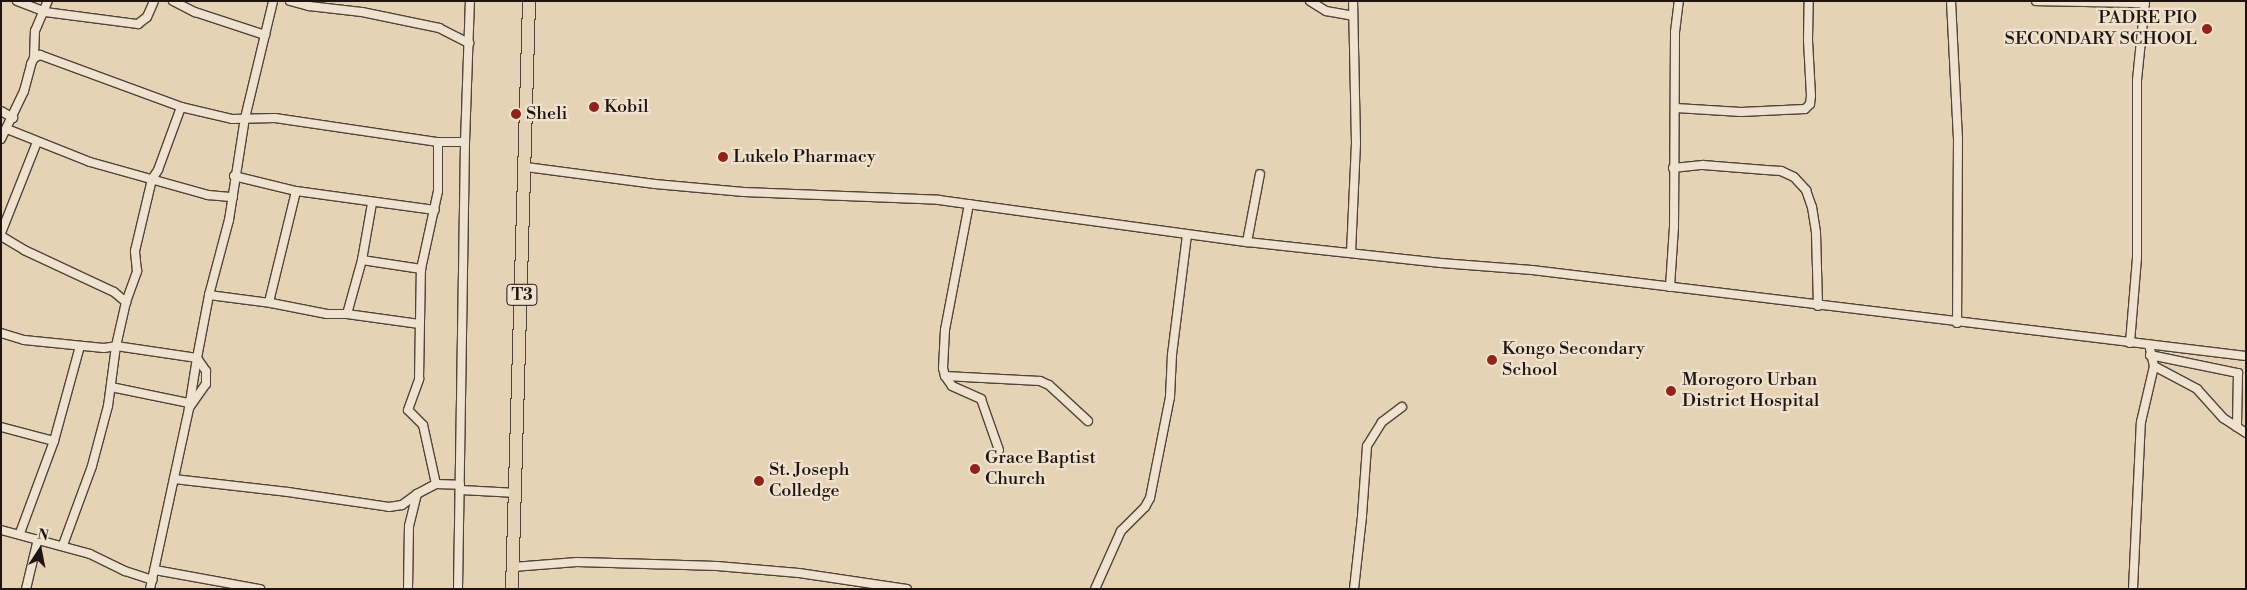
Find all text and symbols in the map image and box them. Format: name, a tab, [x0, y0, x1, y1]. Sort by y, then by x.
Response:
place label: PADRE PIO SECONDARY SCHOOL	[2005, 8, 2197, 50]
marker: PADRE PIO SECONDARY SCHOOL	[2201, 23, 2213, 35]
place label: Kobil	[604, 96, 649, 118]
marker: Kobil	[588, 101, 600, 113]
place label: Sheli	[526, 103, 567, 125]
marker: Sheli	[510, 108, 522, 120]
place label: Lukelo Pharmacy	[733, 146, 876, 168]
marker: Lukelo Pharmacy	[717, 151, 729, 163]
road number: T3	[506, 282, 538, 308]
place label: Kongo Secondary School	[1502, 339, 1645, 382]
marker: Kongo Secondary School	[1486, 354, 1498, 366]
place label: Morogoro Urban District Hospital	[1682, 370, 1819, 412]
marker: Morogoro Urban District Hospital	[1664, 384, 1678, 398]
place label: Grace Baptist Church	[985, 448, 1096, 490]
place label: St. Joseph Colledge	[769, 460, 849, 502]
marker: Grace Baptist Church	[969, 463, 981, 475]
marker: St. Joseph Colledge	[753, 475, 765, 487]
north arrow	[15, 525, 65, 575]
text: N	[36, 525, 50, 545]

